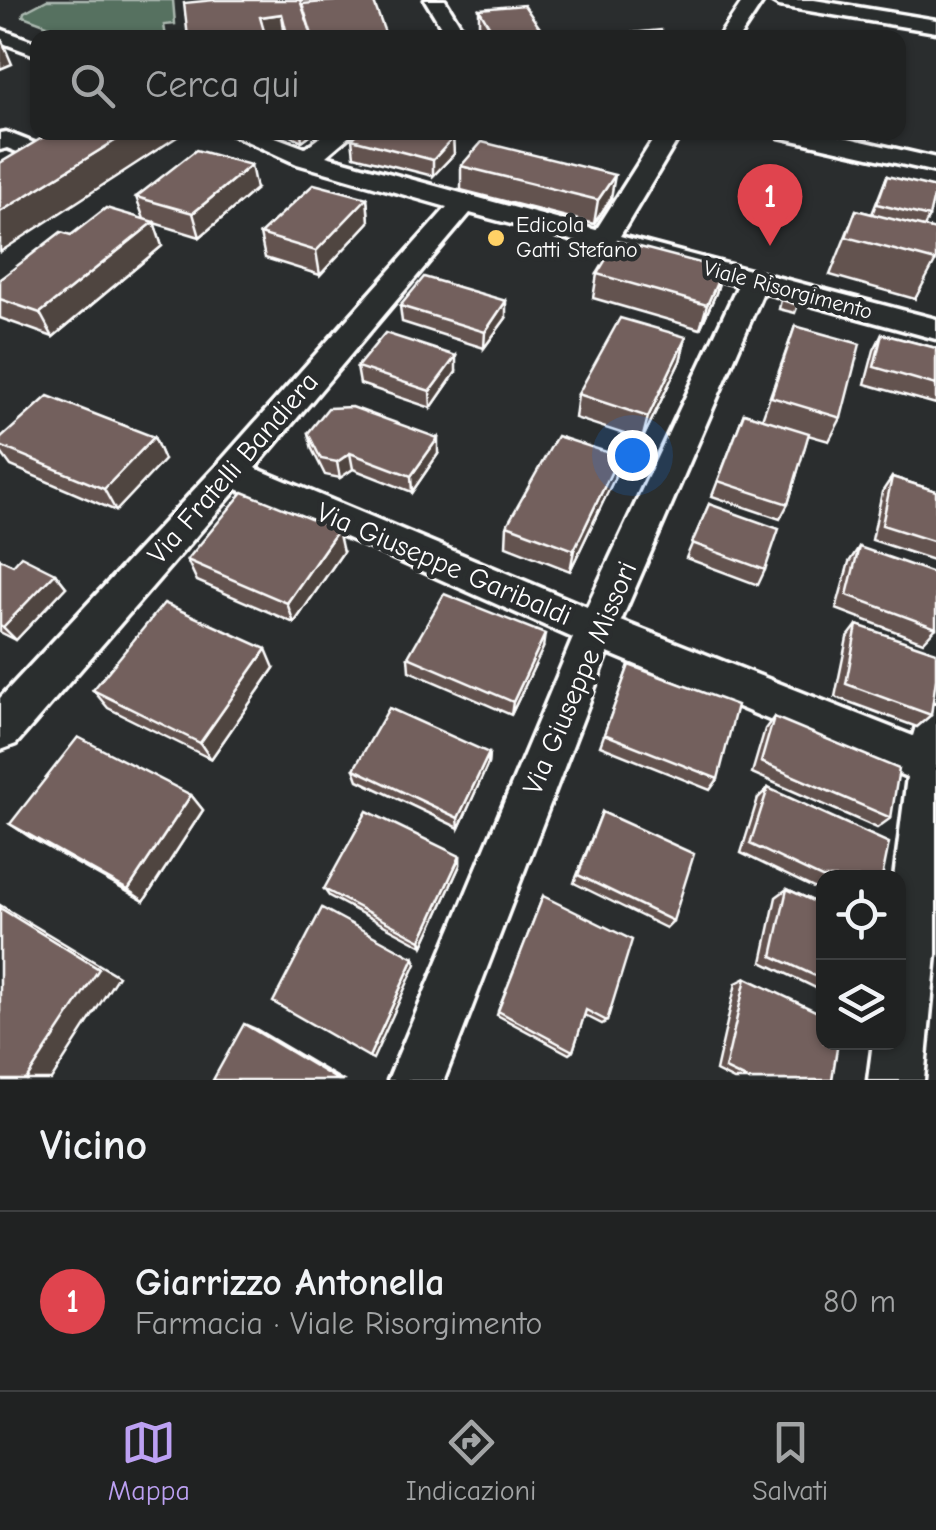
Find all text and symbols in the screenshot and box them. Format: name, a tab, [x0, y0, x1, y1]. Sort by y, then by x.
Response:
search box	[30, 30, 906, 140]
icon: search	[65, 58, 120, 113]
text: Cerca qui	[145, 63, 300, 107]
pin: 1	[738, 164, 802, 246]
place label: Edicola Gatti Stefano	[516, 212, 638, 263]
marker: Edicola Gatti Stefano	[485, 227, 507, 249]
street label: Viale Risorgimento	[701, 255, 875, 325]
street label: Via Fratelli Bandiera	[141, 366, 325, 570]
your location	[607, 430, 658, 481]
street label: Via Giuseppe Garibaldi	[312, 496, 576, 632]
street label: Via Giuseppe Missori	[516, 557, 644, 799]
map controls	[816, 870, 906, 1050]
button: locate	[816, 870, 906, 960]
button: layers	[816, 960, 906, 1050]
text: Vicino	[40, 1121, 147, 1170]
text: Giarrizzo Antonella	[135, 1261, 445, 1305]
text: 1	[66, 1283, 79, 1320]
text: 80 m	[823, 1283, 896, 1320]
text: Farmacia · Viale Risorgimento	[135, 1305, 543, 1342]
tab: Mappa	[108, 1415, 190, 1507]
tab: Indicazioni	[406, 1415, 536, 1507]
tab: Salvati	[752, 1415, 828, 1507]

